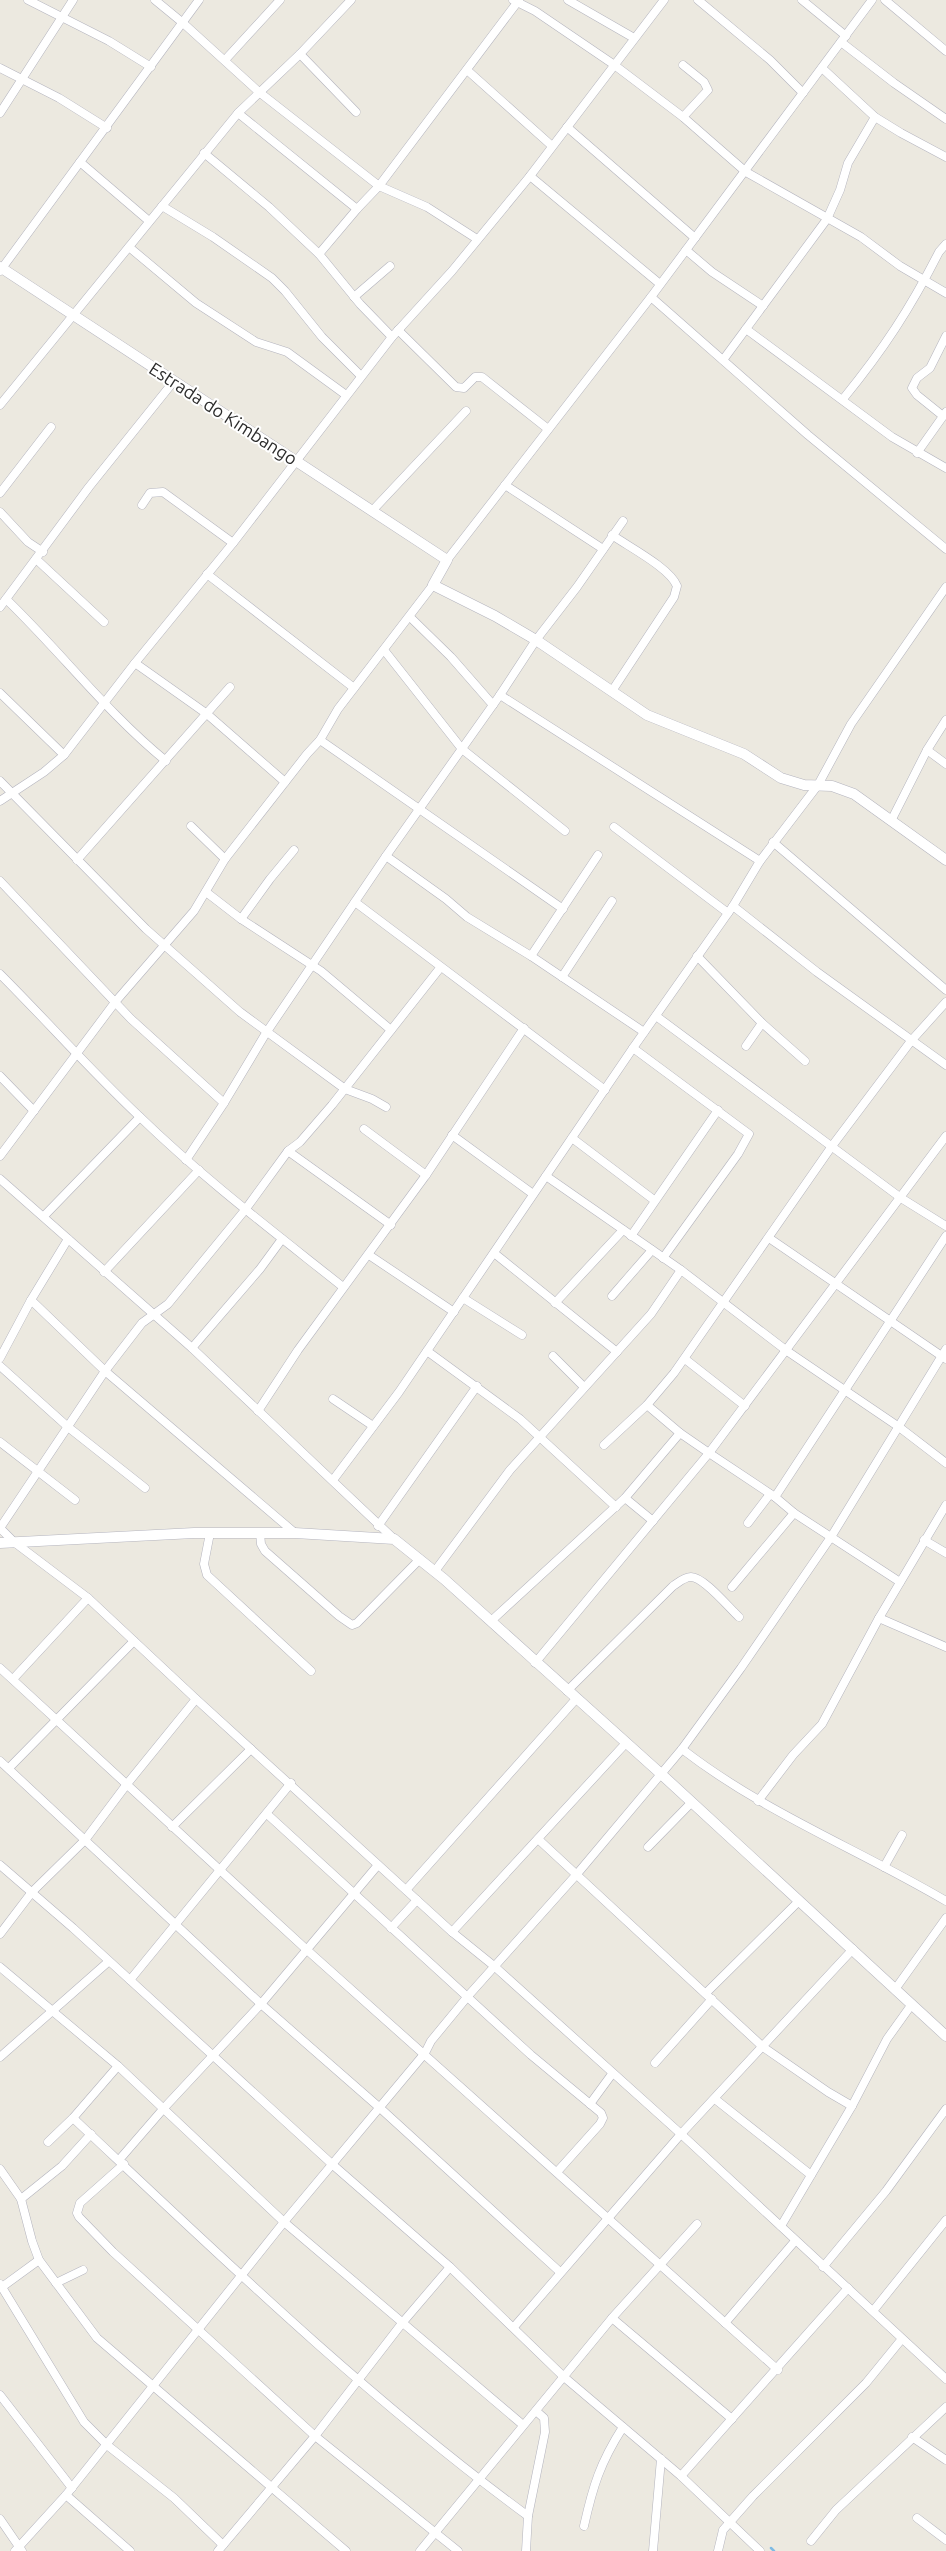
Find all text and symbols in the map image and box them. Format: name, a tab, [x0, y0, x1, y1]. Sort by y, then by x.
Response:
street label: Estrada do Kimbango	[146, 358, 301, 468]

